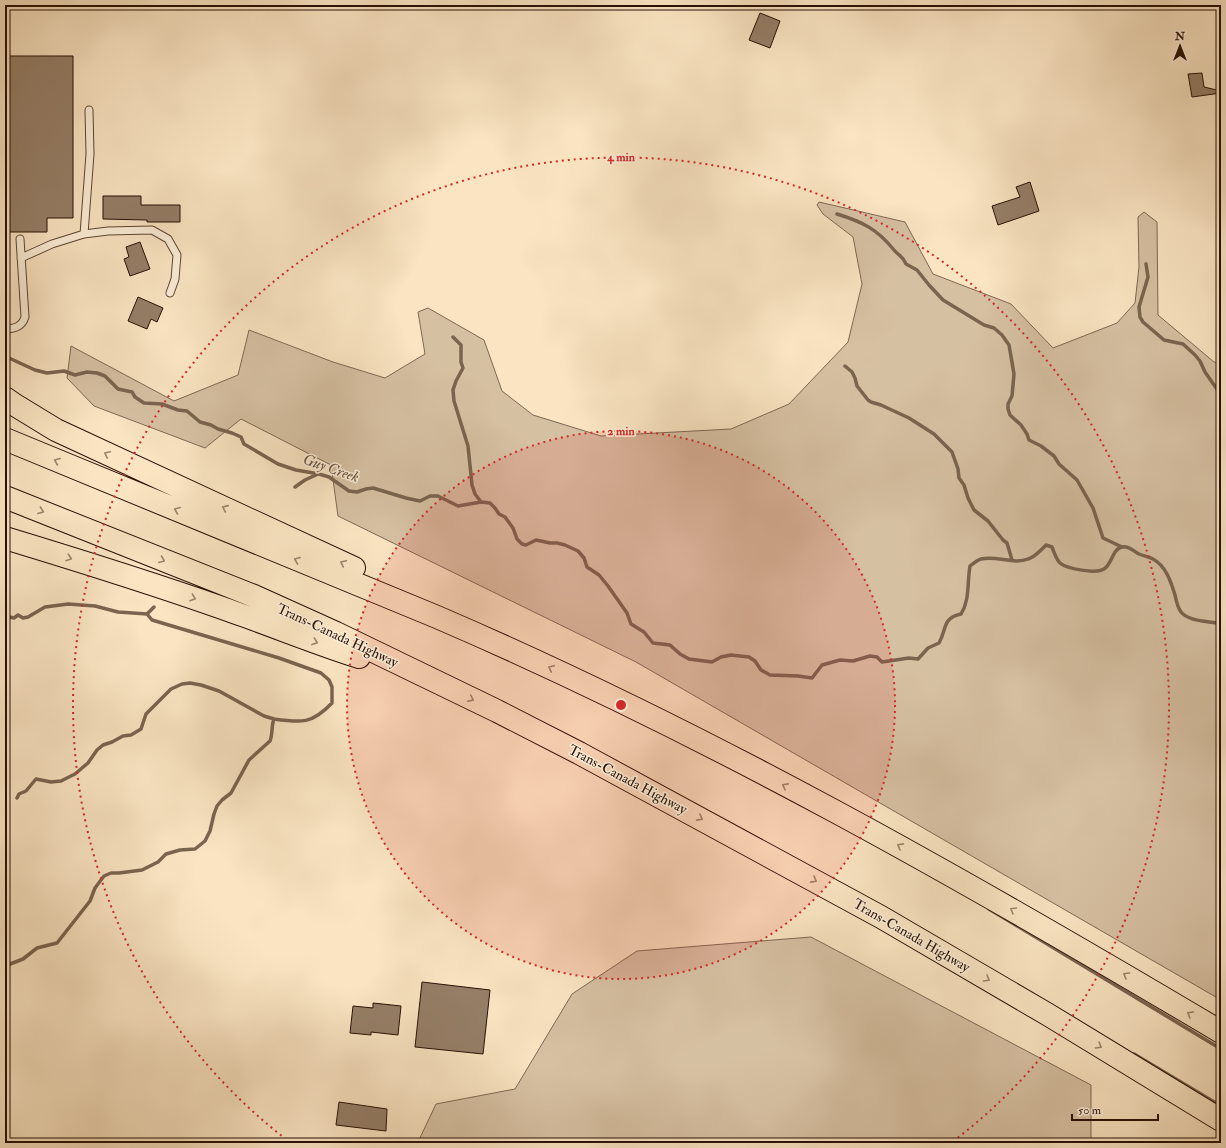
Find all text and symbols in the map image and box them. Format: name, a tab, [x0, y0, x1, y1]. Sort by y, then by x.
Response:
north arrow	[1160, 26, 1200, 66]
text: N	[1174, 30, 1186, 43]
text: 4 min	[606, 150, 636, 165]
text: 2 min	[607, 424, 635, 439]
water label: Guy Creek	[300, 450, 361, 487]
one-way arrow	[104, 451, 111, 459]
one-way arrow	[53, 457, 60, 465]
one-way arrow	[222, 505, 229, 513]
one-way arrow	[37, 506, 45, 514]
one-way arrow	[173, 507, 180, 515]
one-way arrow	[66, 553, 73, 561]
one-way arrow	[158, 555, 165, 563]
one-way arrow	[294, 557, 301, 565]
one-way arrow	[340, 560, 347, 568]
one-way arrow	[189, 593, 196, 602]
street label: Trans-Canada Highway	[274, 600, 402, 672]
one-way arrow	[311, 638, 318, 646]
one-way arrow	[547, 665, 555, 673]
one-way arrow	[467, 694, 475, 702]
centre of rings	[614, 698, 628, 712]
street label: Trans-Canada Highway	[565, 741, 691, 819]
one-way arrow	[782, 783, 789, 791]
one-way arrow	[696, 813, 703, 820]
one-way arrow	[897, 843, 904, 851]
one-way arrow	[810, 875, 817, 883]
street label: Trans-Canada Highway	[850, 895, 974, 977]
one-way arrow	[1010, 908, 1017, 915]
one-way arrow	[1122, 973, 1130, 980]
one-way arrow	[983, 975, 990, 982]
one-way arrow	[1187, 1011, 1194, 1019]
one-way arrow	[1095, 1041, 1102, 1048]
scale bar	[1072, 1096, 1158, 1122]
text: 50 m	[1078, 1103, 1102, 1118]

